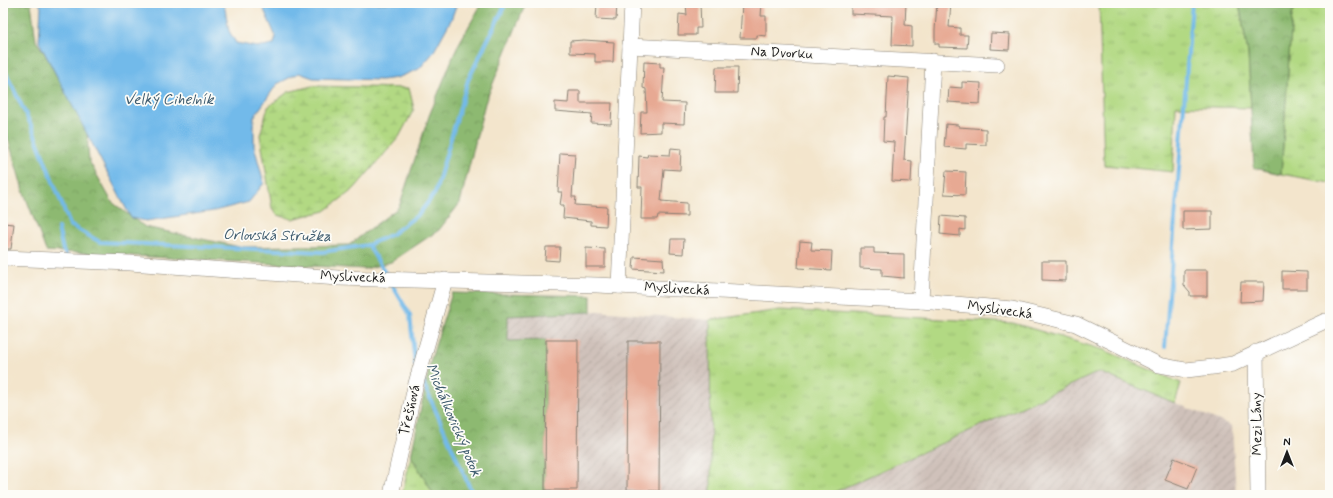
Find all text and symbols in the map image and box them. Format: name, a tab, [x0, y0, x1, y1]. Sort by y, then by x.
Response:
street label: Na Dvorku	[750, 42, 814, 64]
water label: Velký Cihelník	[124, 90, 215, 110]
water label: Orlovská Stružka	[223, 225, 331, 247]
street label: Myslivecká	[320, 267, 386, 287]
street label: Myslivecká	[644, 278, 710, 300]
street label: Myslivecká	[966, 297, 1034, 323]
water label: Michálkovický potok	[420, 360, 486, 480]
street label: Třešňová	[395, 383, 425, 437]
street label: Mezi Lány	[1247, 392, 1267, 456]
north arrow	[1267, 432, 1307, 472]
text: N	[1283, 436, 1291, 450]

